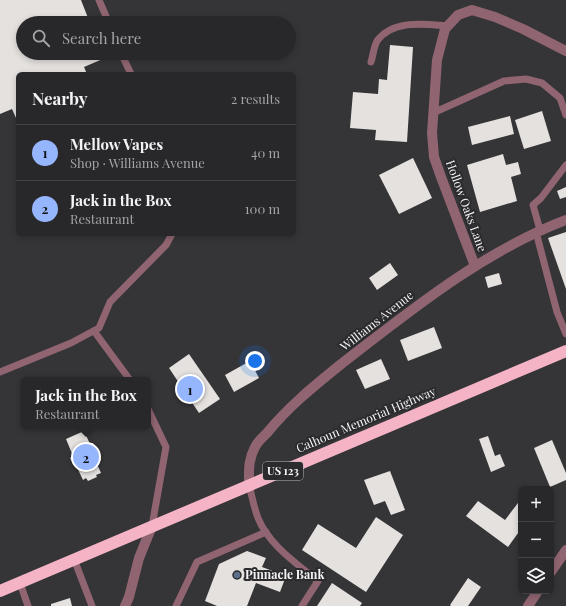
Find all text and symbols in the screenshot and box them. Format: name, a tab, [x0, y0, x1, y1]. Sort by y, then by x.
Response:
search box	[16, 16, 296, 60]
icon: search	[30, 27, 52, 49]
text: Search here	[62, 28, 141, 48]
text: Nearby	[32, 87, 87, 109]
text: 2 results	[231, 90, 280, 107]
text: Mellow Vapes	[70, 134, 163, 154]
text: 1	[43, 144, 47, 161]
text: 40 m	[251, 144, 280, 161]
text: Shop · Williams Avenue	[70, 154, 205, 171]
street label: Hollow Oaks Lane	[443, 158, 491, 254]
text: Jack in the Box	[70, 190, 172, 210]
text: 2	[42, 200, 48, 217]
text: 100 m	[245, 200, 280, 217]
text: Restaurant	[70, 210, 134, 227]
street label: Williams Avenue	[336, 287, 416, 354]
your location	[245, 351, 265, 371]
pin: 1	[177, 374, 203, 404]
popup	[21, 377, 151, 429]
street label: Calhoun Memorial Highway	[293, 382, 438, 456]
text: Jack in the Box	[35, 385, 137, 405]
text: Restaurant	[35, 405, 99, 422]
pin: 2	[73, 442, 99, 472]
road number: US 123	[263, 462, 303, 480]
map controls	[518, 486, 554, 594]
button: +	[518, 486, 554, 522]
button: −	[518, 522, 554, 558]
button: layers	[518, 558, 554, 594]
place label: Pinnacle Bank	[245, 566, 325, 582]
marker: Pinnacle Bank	[232, 570, 242, 580]

